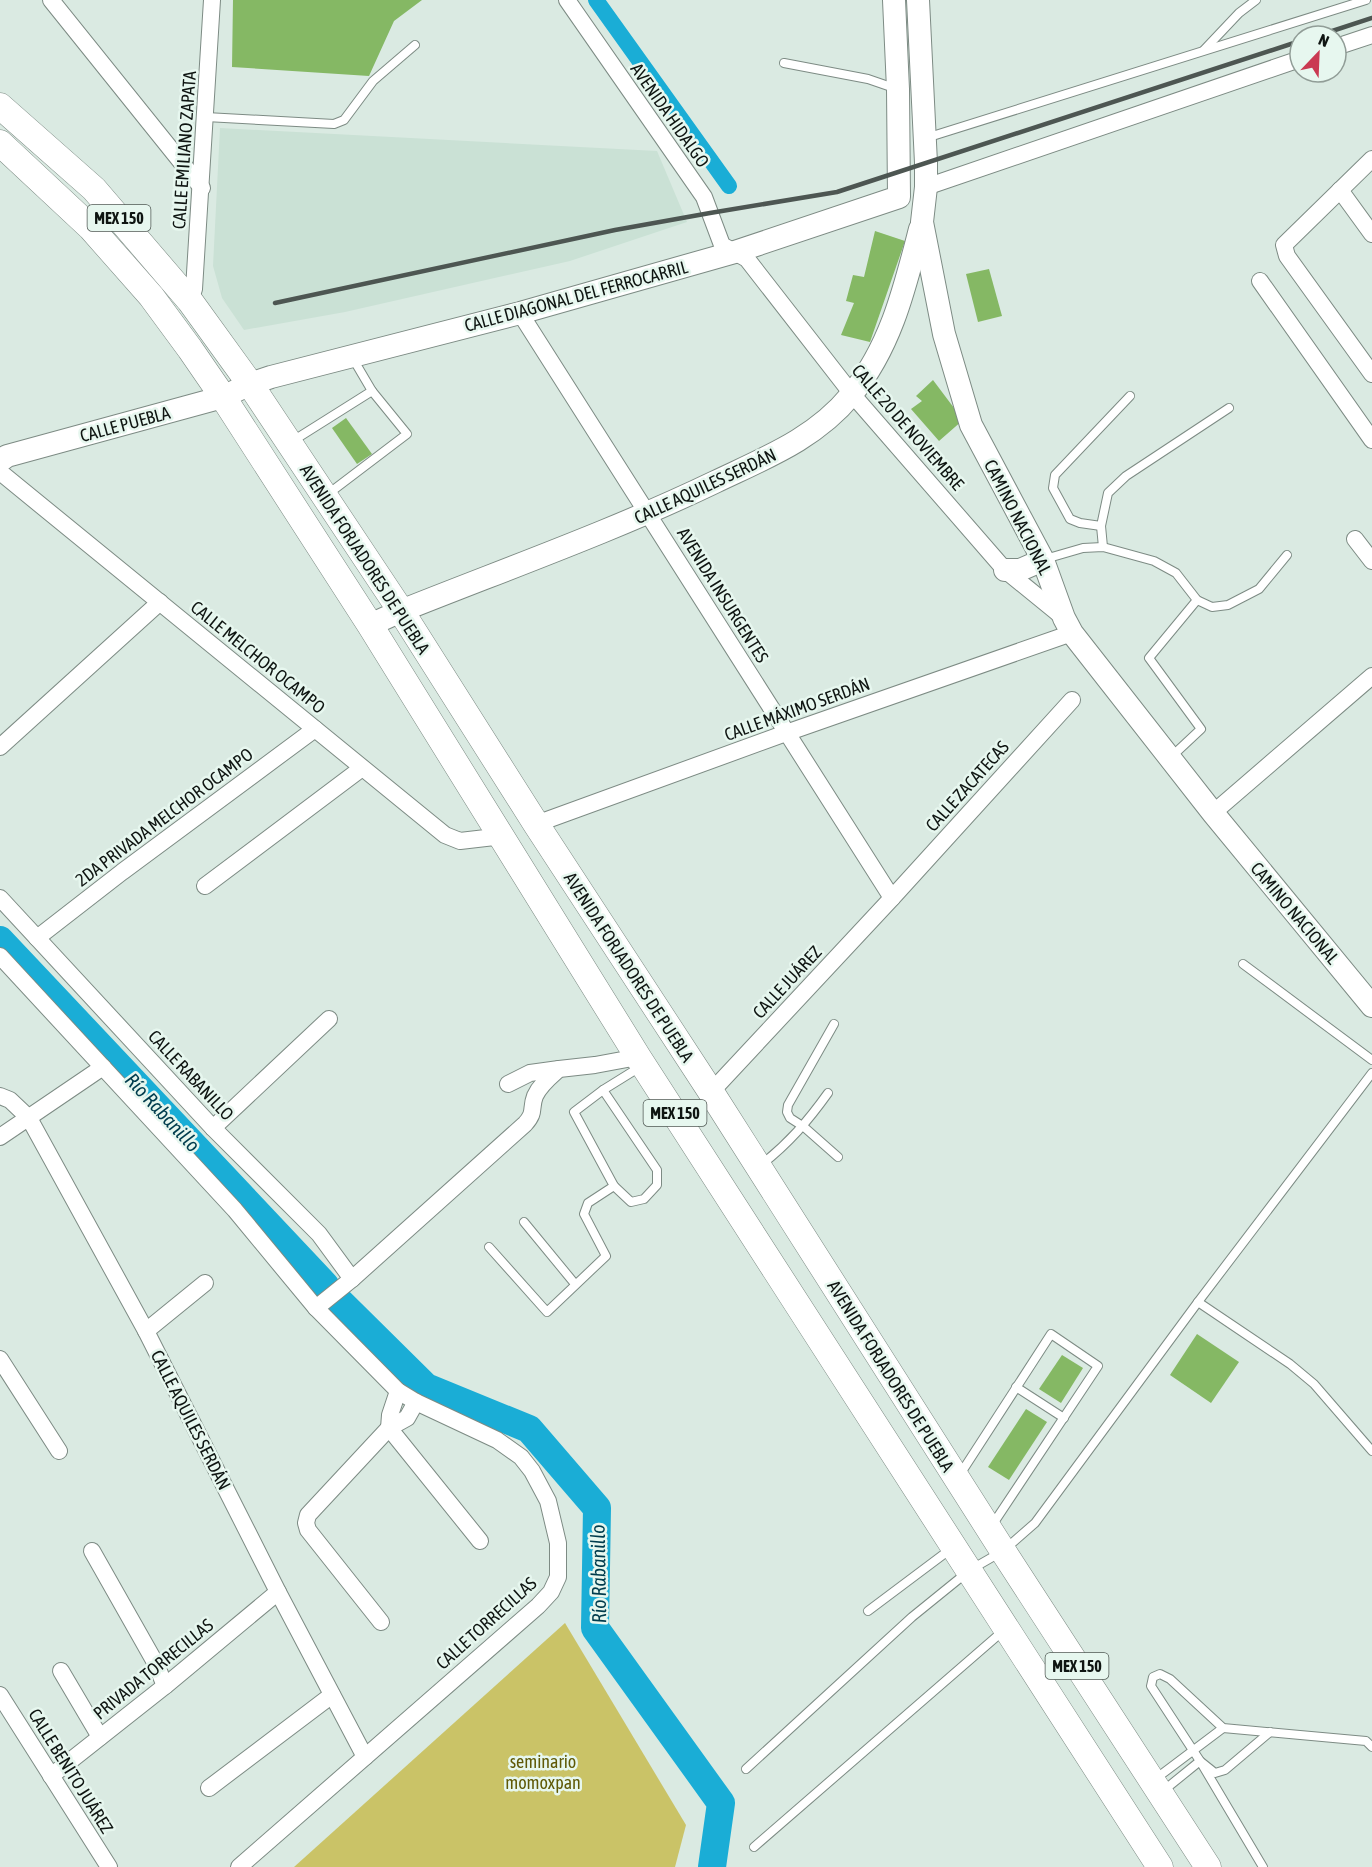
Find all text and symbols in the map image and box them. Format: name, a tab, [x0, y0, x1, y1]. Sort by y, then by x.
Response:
north arrow	[1288, 24, 1348, 84]
text: N	[1316, 30, 1332, 50]
street label: AVENIDA HIDALGO	[626, 59, 714, 171]
street label: CALLE EMILIANO ZAPATA	[168, 70, 200, 230]
road number: MEX 150	[88, 205, 150, 231]
street label: CALLE DIAGONAL DEL FERROCARRIL	[462, 256, 690, 336]
street label: CALLE 20 DE NOVIEMBRE	[848, 360, 969, 494]
street label: CALLE PUEBLA	[78, 402, 173, 446]
street label: CALLE AQUILES SERDÁN	[631, 444, 779, 528]
street label: CAMINO NACIONAL	[980, 456, 1056, 578]
street label: AVENIDA FORJADORES DE PUEBLA	[296, 460, 434, 658]
street label: AVENIDA INSURGENTES	[673, 524, 773, 667]
street label: CALLE MELCHOR OCAMPO	[187, 596, 329, 718]
street label: CALLE MÁXIMO SERDÁN	[721, 673, 873, 745]
street label: CALLE ZACATECAS	[921, 736, 1013, 835]
street label: 2DA PRIVADA MELCHOR OCAMPO	[71, 743, 257, 891]
street label: CAMINO NACIONAL	[1246, 858, 1344, 968]
street label: AVENIDA FORJADORES DE PUEBLA	[560, 868, 698, 1066]
street label: CALLE JUÁREZ	[748, 942, 826, 1022]
street label: CALLE RABANILLO	[144, 1026, 238, 1124]
water label: Río Rabanillo	[121, 1068, 205, 1156]
road number: MEX 150	[644, 1100, 706, 1126]
street label: AVENIDA FORJADORES DE PUEBLA	[823, 1276, 959, 1476]
street label: CALLE AQUILES SERDÁN	[147, 1347, 235, 1493]
water label: Río Rabanillo	[586, 1524, 610, 1624]
street label: CALLE TORRECILLAS	[432, 1572, 541, 1674]
street label: PRIVADA TORRECILLAS	[89, 1614, 217, 1724]
road number: MEX 150	[1046, 1653, 1108, 1679]
street label: CALLE BENITO JUÁREZ	[24, 1705, 118, 1837]
park label: seminario momoxpan	[505, 1751, 581, 1793]

